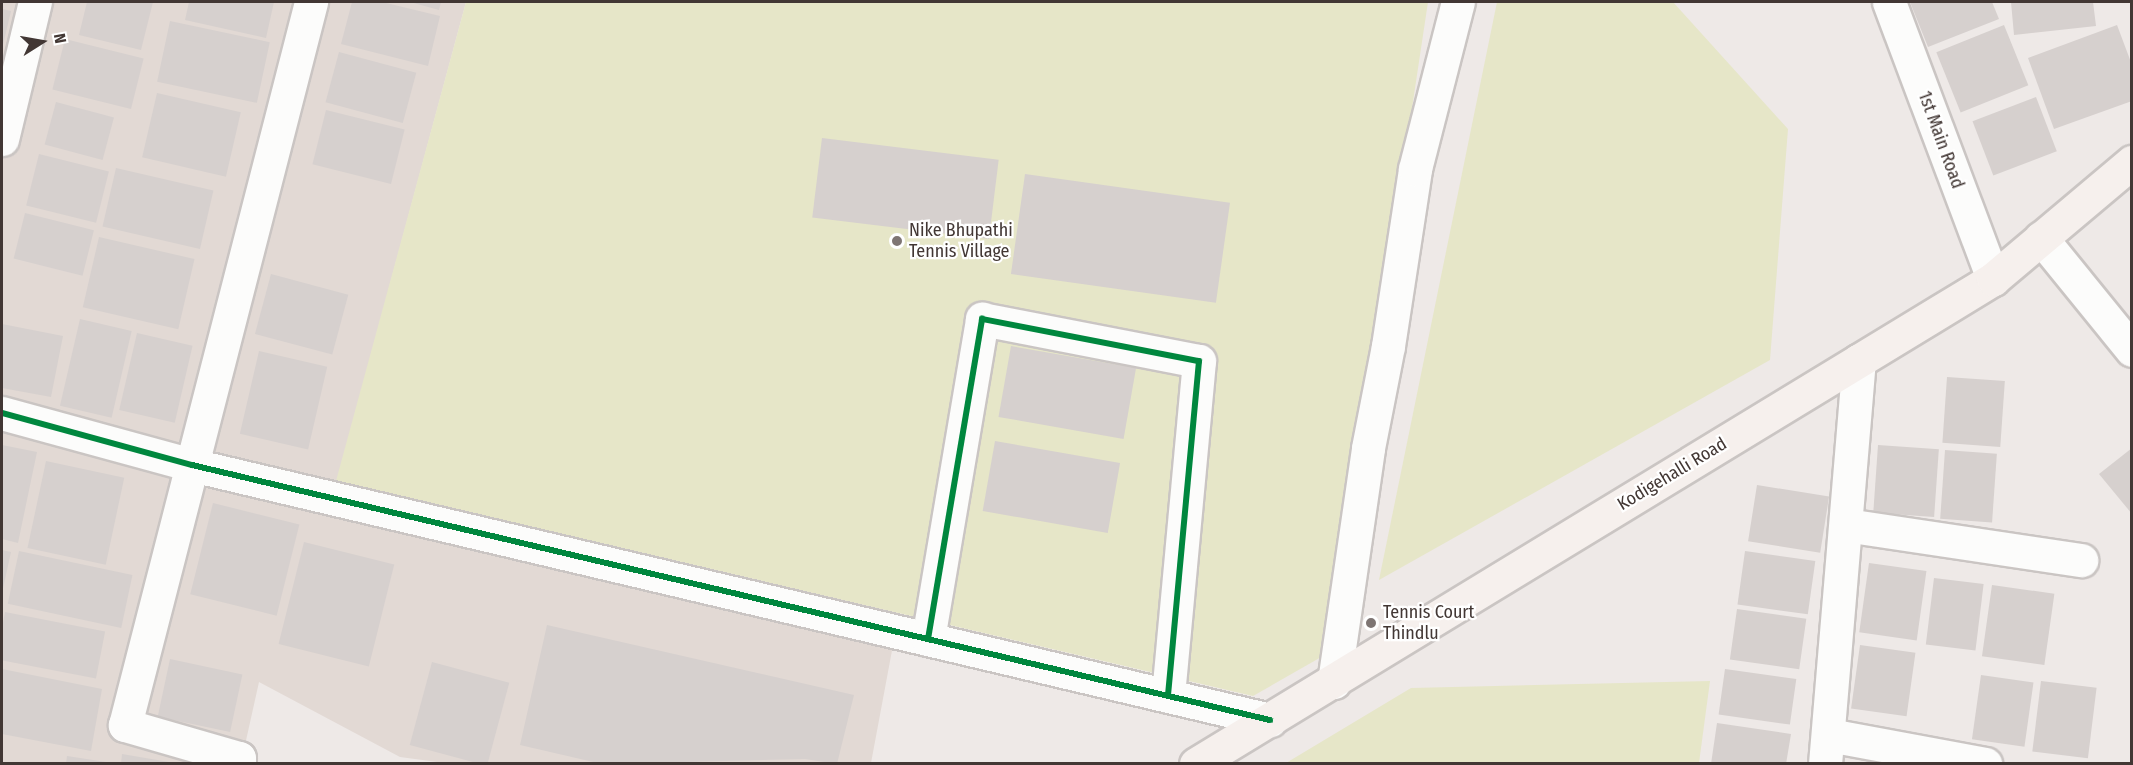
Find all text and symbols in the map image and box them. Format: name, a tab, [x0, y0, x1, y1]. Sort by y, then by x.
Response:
north arrow	[12, 12, 72, 72]
text: N	[50, 32, 70, 45]
street label: 1st Main Road	[1913, 88, 1969, 192]
place label: Nike Bhupathi Tennis Village	[909, 220, 1013, 262]
marker: Nike Bhupathi Tennis Village	[890, 234, 904, 248]
street label: Kodigehalli Road	[1613, 433, 1731, 515]
place label: Tennis Court Thindlu	[1383, 602, 1474, 644]
marker: Tennis Court Thindlu	[1364, 616, 1378, 630]

